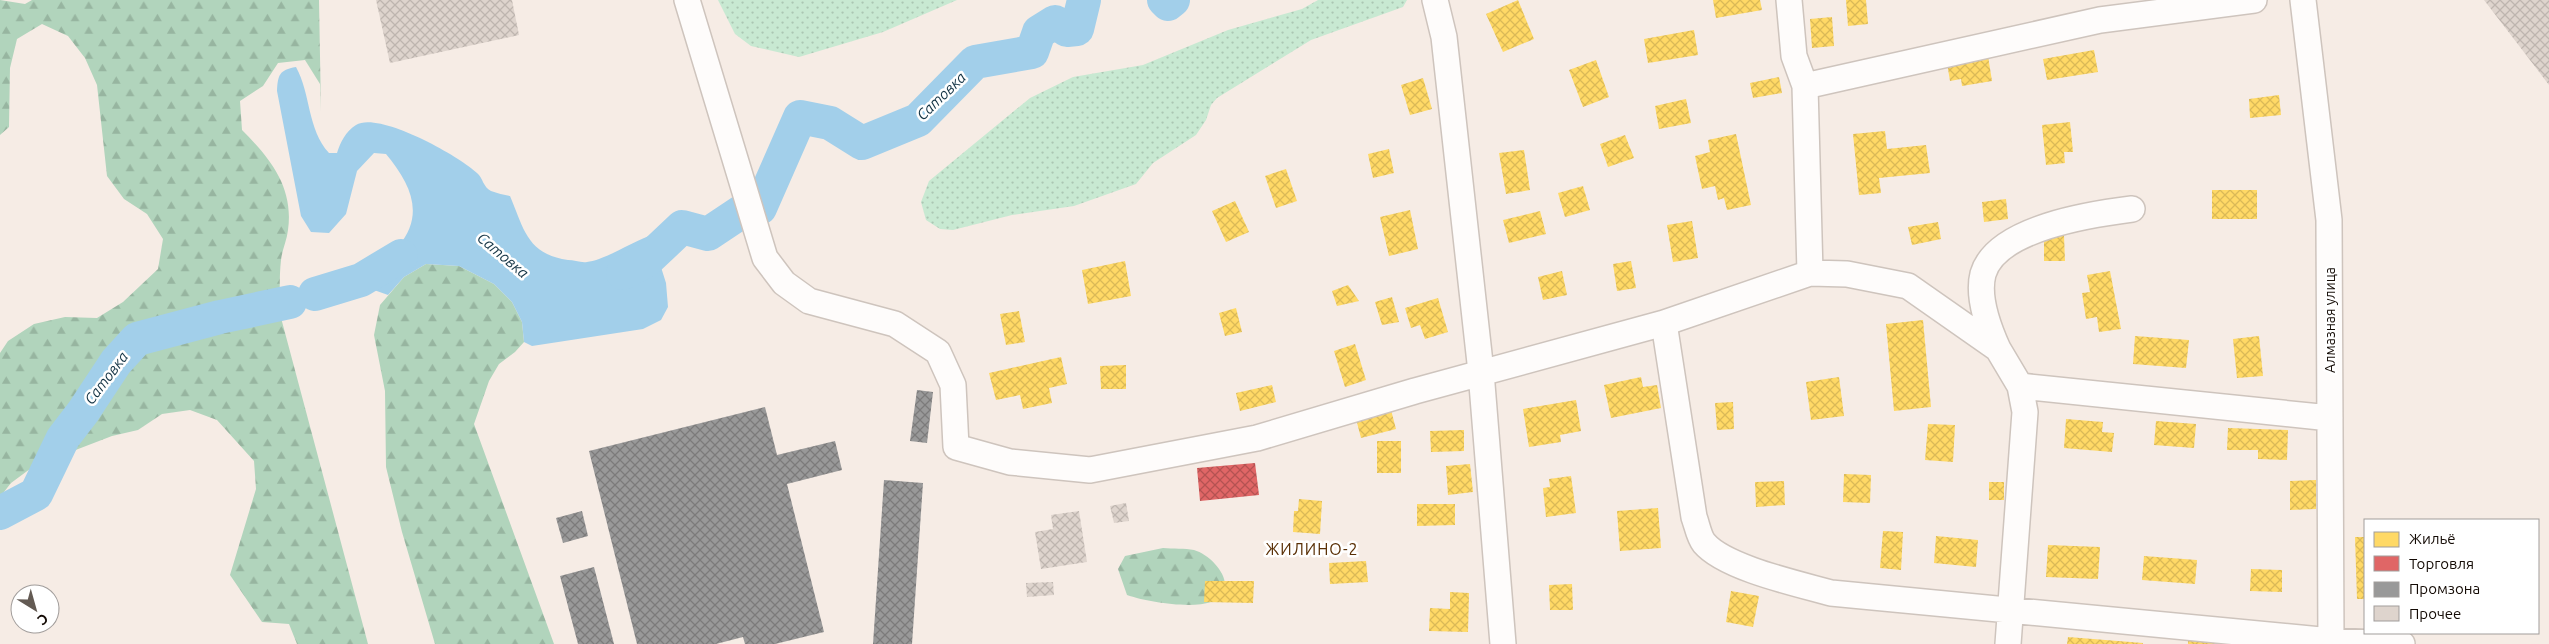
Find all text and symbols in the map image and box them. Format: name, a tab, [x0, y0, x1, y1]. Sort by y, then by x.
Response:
water label: Сатовка	[913, 69, 969, 123]
water label: Сатовка	[474, 229, 532, 281]
street label: Алмазная улица	[2322, 267, 2338, 373]
water label: Сатовка	[81, 348, 131, 408]
legend	[2364, 519, 2539, 634]
text: Жильё	[2409, 530, 2456, 547]
district label: ЖИЛИНО-2	[1265, 540, 1359, 558]
text: Торговля	[2409, 555, 2474, 572]
text: Промзона	[2409, 580, 2480, 597]
north arrow	[10, 584, 60, 634]
text: Прочее	[2409, 605, 2461, 622]
text: С	[34, 610, 51, 628]

